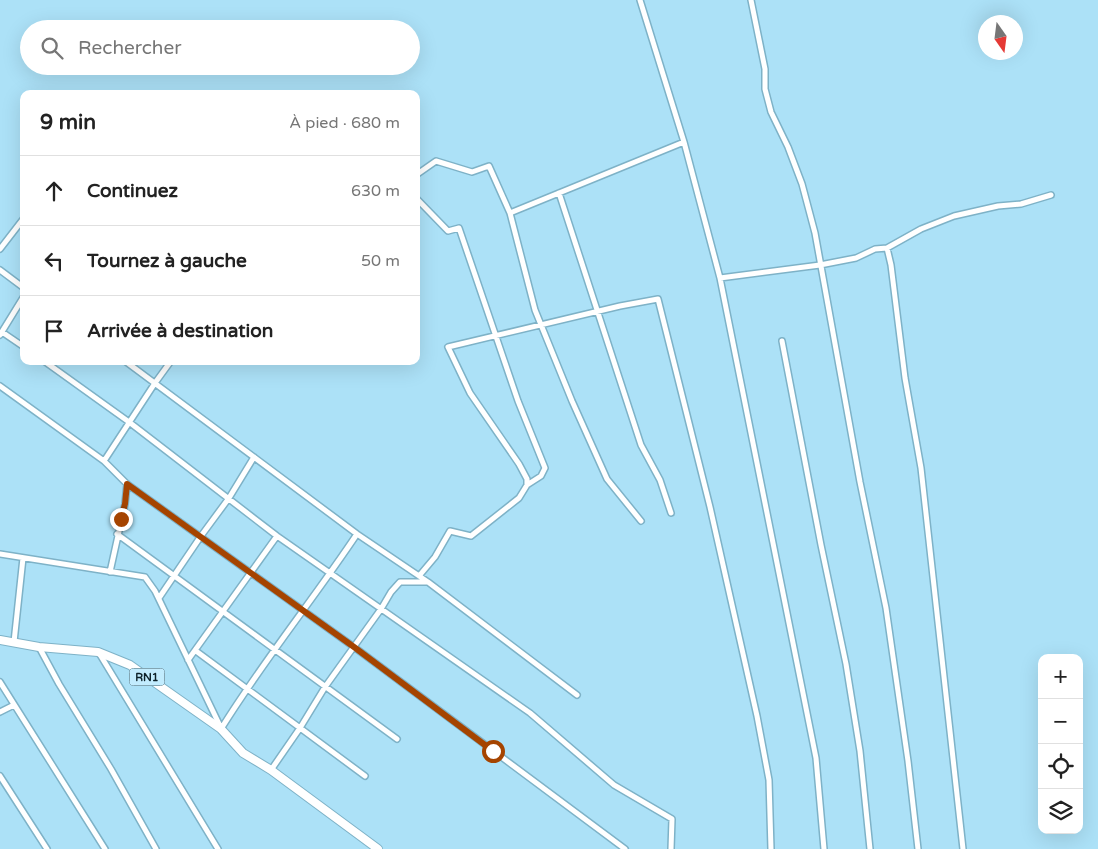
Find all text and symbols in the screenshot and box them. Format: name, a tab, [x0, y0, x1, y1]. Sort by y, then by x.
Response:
north arrow	[978, 15, 1023, 60]
search box	[20, 20, 420, 75]
icon: search	[38, 34, 66, 62]
text: Rechercher	[78, 37, 181, 59]
text: 9 min	[40, 110, 96, 135]
text: À pied · 680 m	[289, 113, 400, 133]
icon: ahead	[40, 177, 68, 205]
text: Continuez	[87, 180, 178, 202]
text: 630 m	[351, 181, 400, 201]
icon: left	[40, 247, 68, 275]
text: Tournez à gauche	[87, 250, 247, 272]
text: 50 m	[361, 251, 400, 271]
icon: arrive	[40, 317, 68, 345]
text: Arrivée à destination	[87, 320, 273, 342]
route end	[110, 508, 133, 531]
map controls	[1038, 654, 1083, 834]
button: +	[1038, 654, 1083, 699]
road number: RN1	[130, 669, 164, 686]
button: −	[1038, 699, 1083, 744]
route start	[482, 740, 505, 763]
button: locate	[1038, 744, 1083, 789]
button: layers	[1038, 789, 1083, 834]

